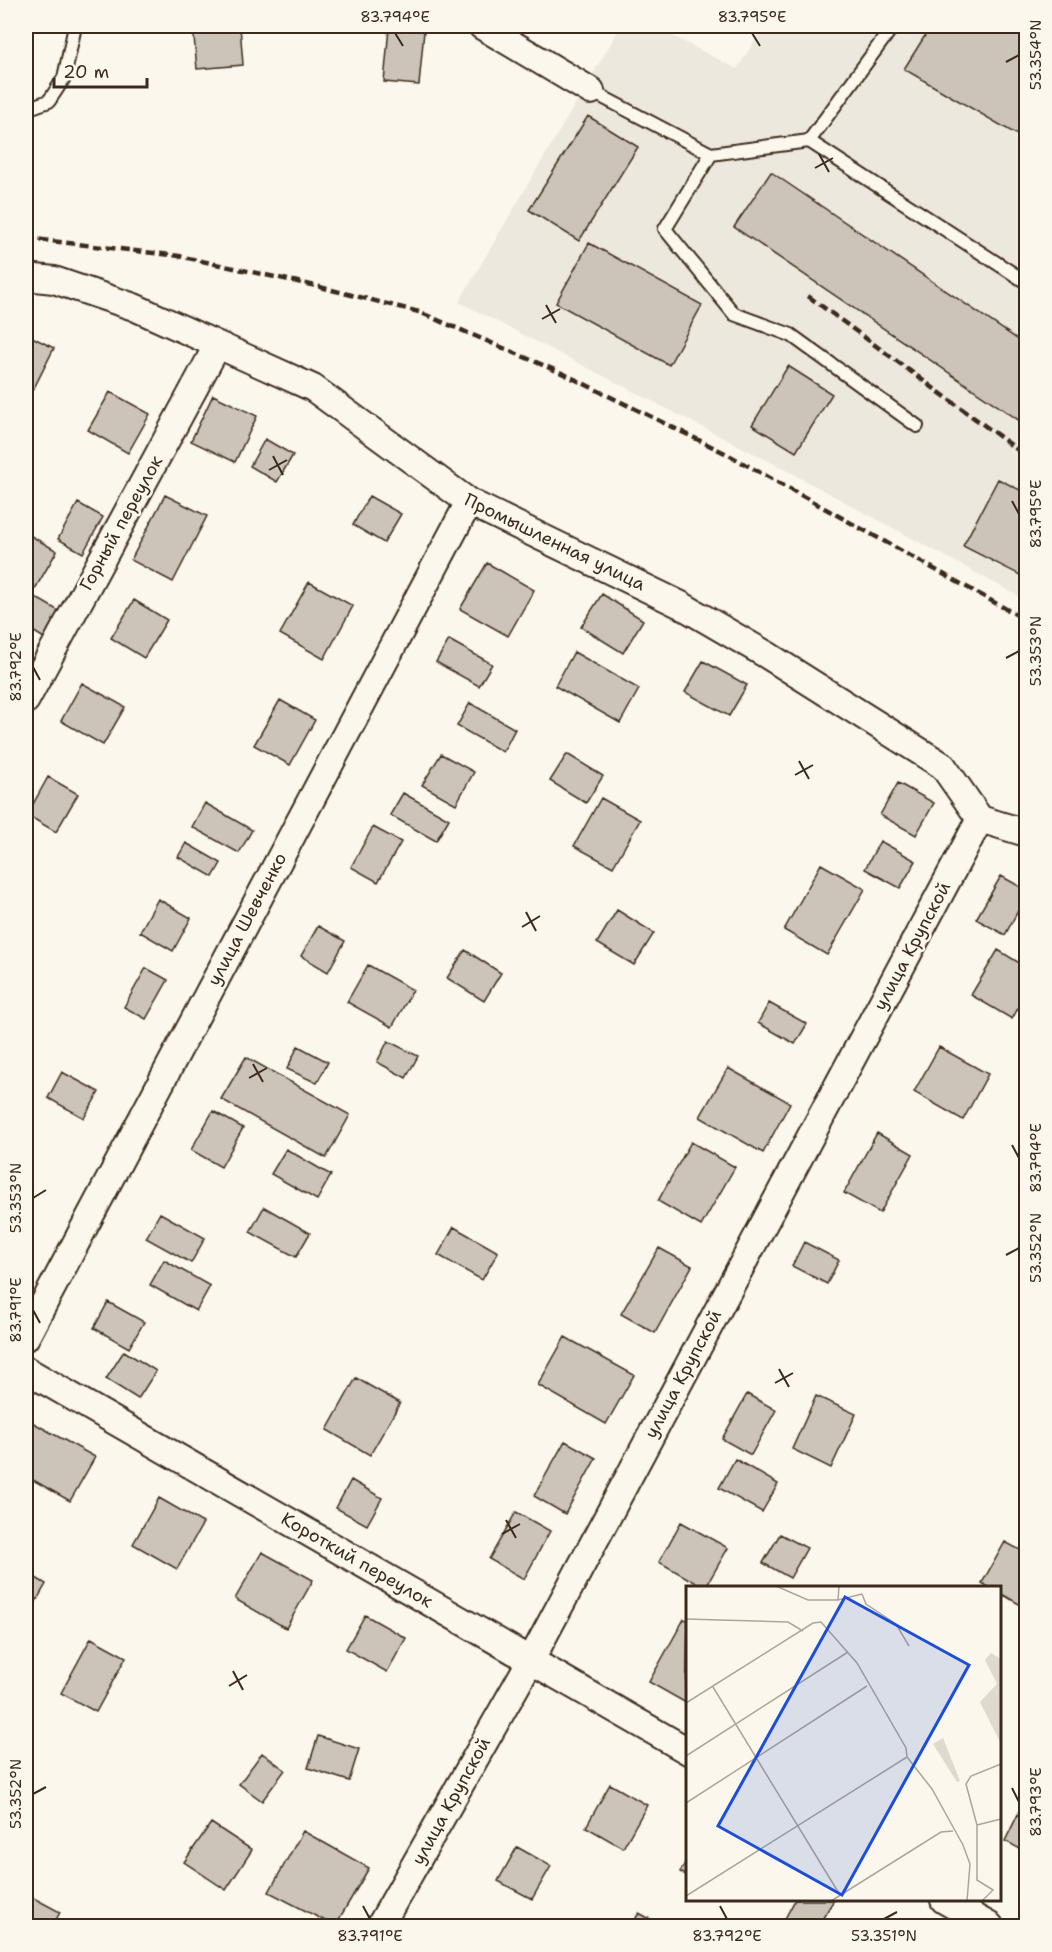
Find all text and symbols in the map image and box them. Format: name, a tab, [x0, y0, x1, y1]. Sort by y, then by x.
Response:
text: 83.794°E	[360, 7, 430, 27]
text: 83.795°E	[718, 7, 786, 27]
text: 53.354°N	[1026, 20, 1046, 90]
scale bar	[54, 51, 147, 89]
text: 20 m	[63, 60, 109, 84]
street label: Горный переулок	[74, 451, 168, 595]
text: 83.795°E	[1026, 480, 1046, 548]
street label: Промышленная улица	[460, 488, 650, 596]
text: 53.353°N	[1026, 616, 1046, 686]
text: 83.792°E	[6, 632, 26, 702]
street label: улица Шевченко	[202, 848, 292, 990]
street label: улица Крупской	[868, 877, 956, 1015]
text: 83.794°E	[1026, 1123, 1046, 1193]
text: 53.353°N	[6, 1163, 26, 1233]
text: 53.352°N	[1026, 1213, 1046, 1283]
text: 83.791°E	[6, 1277, 26, 1343]
street label: улица Крупской	[639, 1305, 727, 1443]
street label: Короткий переулок	[277, 1507, 438, 1613]
inset map	[686, 1586, 1001, 1901]
street label: улица Крупской	[406, 1733, 496, 1869]
text: 53.352°N	[6, 1759, 26, 1829]
text: 83.793°E	[1026, 1767, 1046, 1837]
text: 83.791°E	[337, 1926, 403, 1946]
text: 83.792°E	[692, 1926, 762, 1946]
text: 53.351°N	[851, 1926, 917, 1946]

